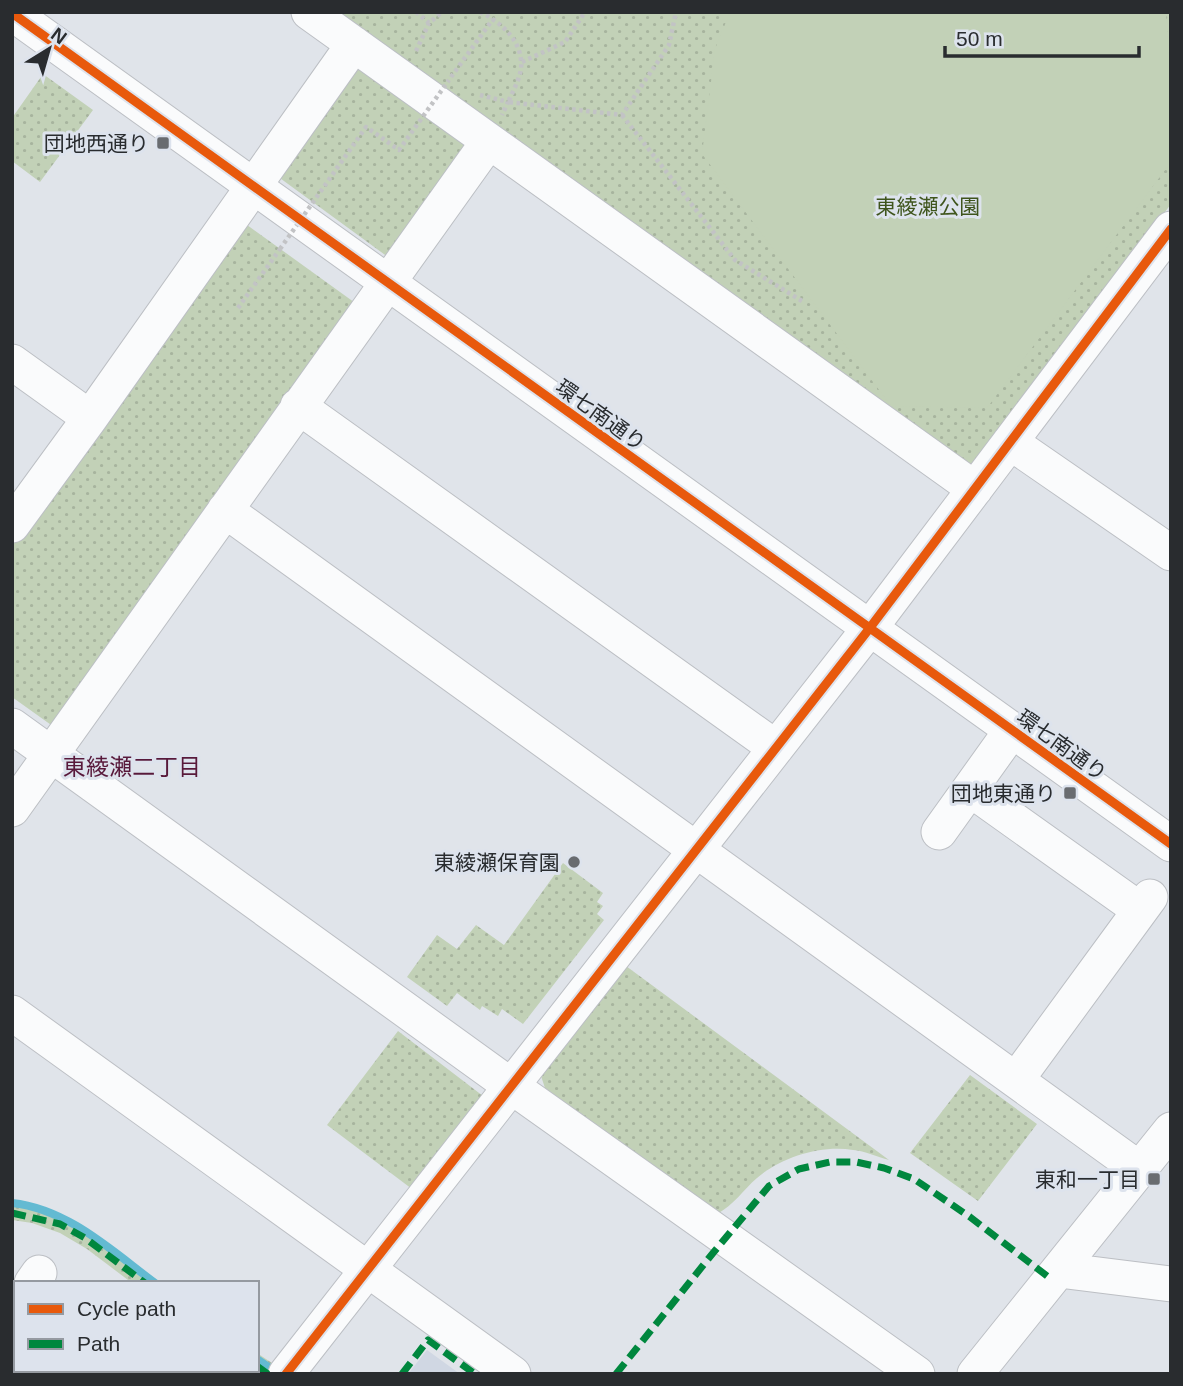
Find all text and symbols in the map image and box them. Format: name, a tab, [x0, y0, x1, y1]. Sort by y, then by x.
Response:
north arrow	[14, 14, 84, 84]
scale bar	[945, 14, 1139, 58]
text: N	[47, 23, 71, 48]
text: 50 m	[956, 27, 1003, 50]
place label: 団地西通り	[44, 132, 149, 155]
marker: 団地西通り	[155, 135, 171, 151]
park label: 東綾瀬公園	[876, 195, 981, 218]
street label: 環七南通り	[552, 375, 650, 455]
street label: 環七南通り	[1013, 705, 1111, 785]
district label: 東綾瀬二丁目	[63, 754, 201, 780]
place label: 団地東通り	[951, 782, 1056, 805]
marker: 団地東通り	[1062, 785, 1078, 801]
place label: 東綾瀬保育園	[434, 851, 560, 874]
marker: 東綾瀬保育園	[566, 854, 582, 870]
place label: 東和一丁目	[1035, 1168, 1140, 1191]
marker: 東和一丁目	[1146, 1171, 1162, 1187]
legend	[14, 1281, 259, 1372]
text: Cycle path	[77, 1297, 176, 1320]
text: Path	[77, 1332, 120, 1355]

